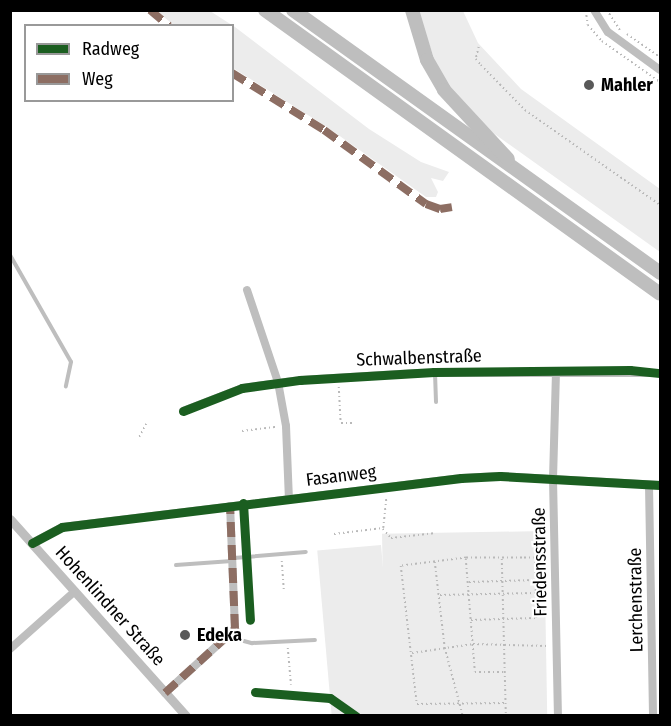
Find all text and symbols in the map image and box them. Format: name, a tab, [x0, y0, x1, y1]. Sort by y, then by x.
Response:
legend	[24, 24, 234, 102]
text: Radweg	[82, 38, 139, 60]
text: Weg	[82, 68, 113, 90]
place label: Mahler	[601, 74, 653, 96]
marker: Mahler	[582, 78, 596, 92]
street label: Schwalbenstraße	[356, 345, 482, 371]
street label: Fasanweg	[305, 461, 377, 491]
street label: Friedensstraße	[528, 507, 552, 617]
street label: Hohenlindner Straße	[51, 542, 169, 670]
street label: Lerchenstraße	[624, 548, 648, 652]
place label: Edeka	[197, 624, 242, 646]
marker: Edeka	[178, 628, 192, 642]

